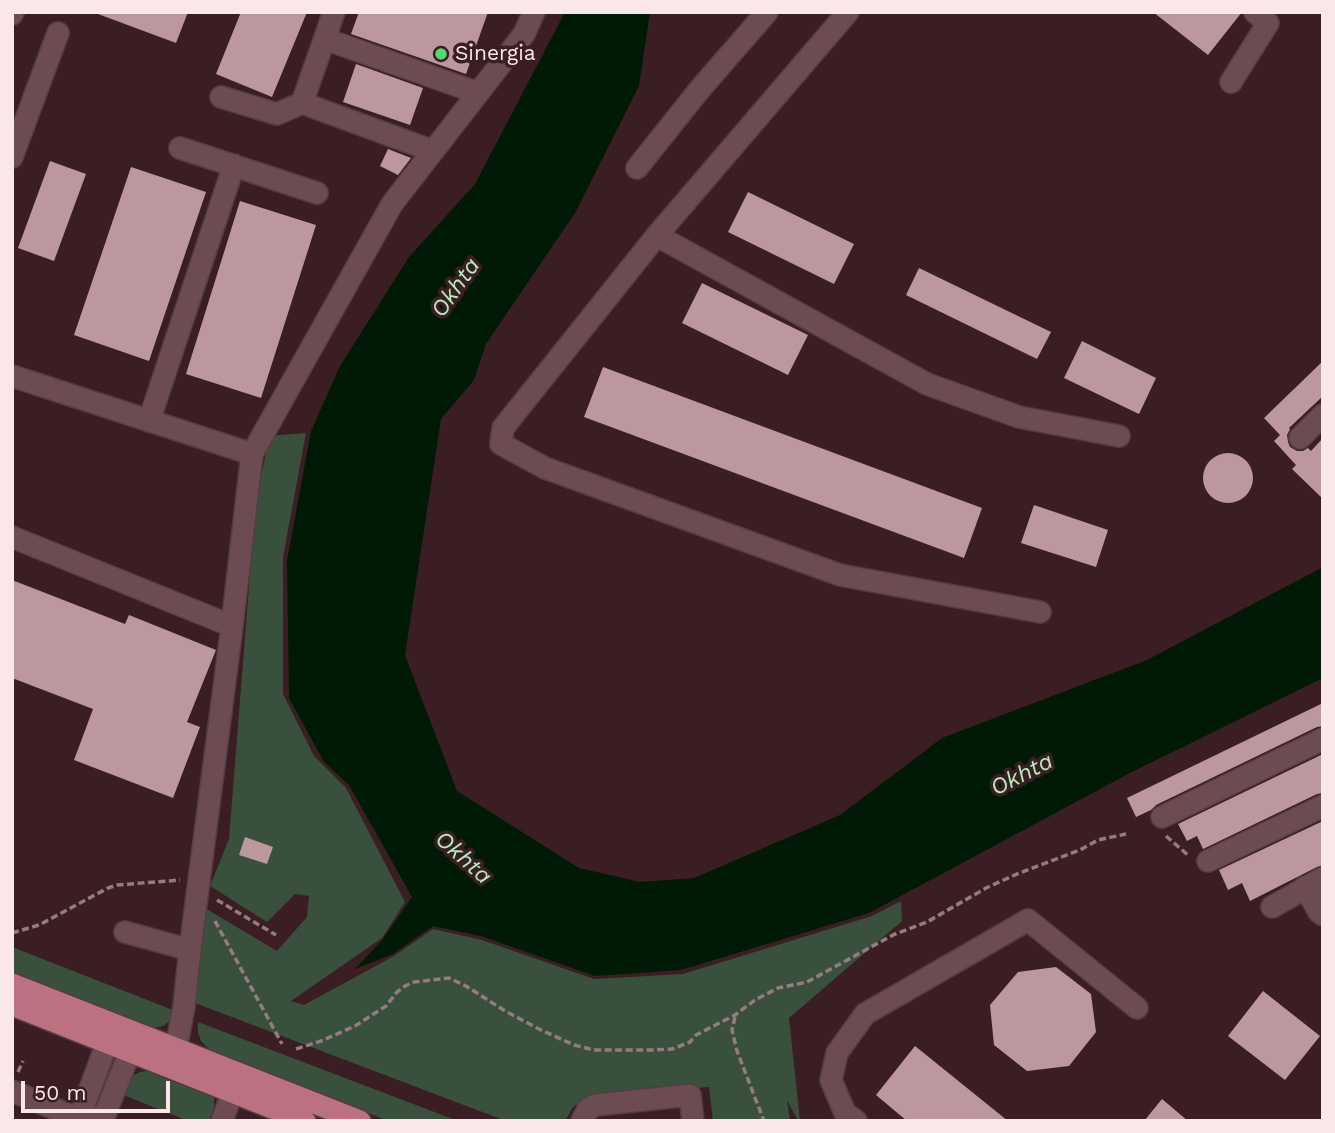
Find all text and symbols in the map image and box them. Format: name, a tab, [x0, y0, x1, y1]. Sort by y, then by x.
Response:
place label: Sinergia	[455, 41, 536, 67]
marker: Sinergia	[433, 46, 449, 62]
water label: Okhta	[426, 253, 486, 323]
water label: Okhta	[986, 748, 1058, 802]
water label: Okhta	[429, 825, 497, 891]
scale bar	[24, 1066, 173, 1110]
text: 50 m	[34, 1080, 86, 1105]

